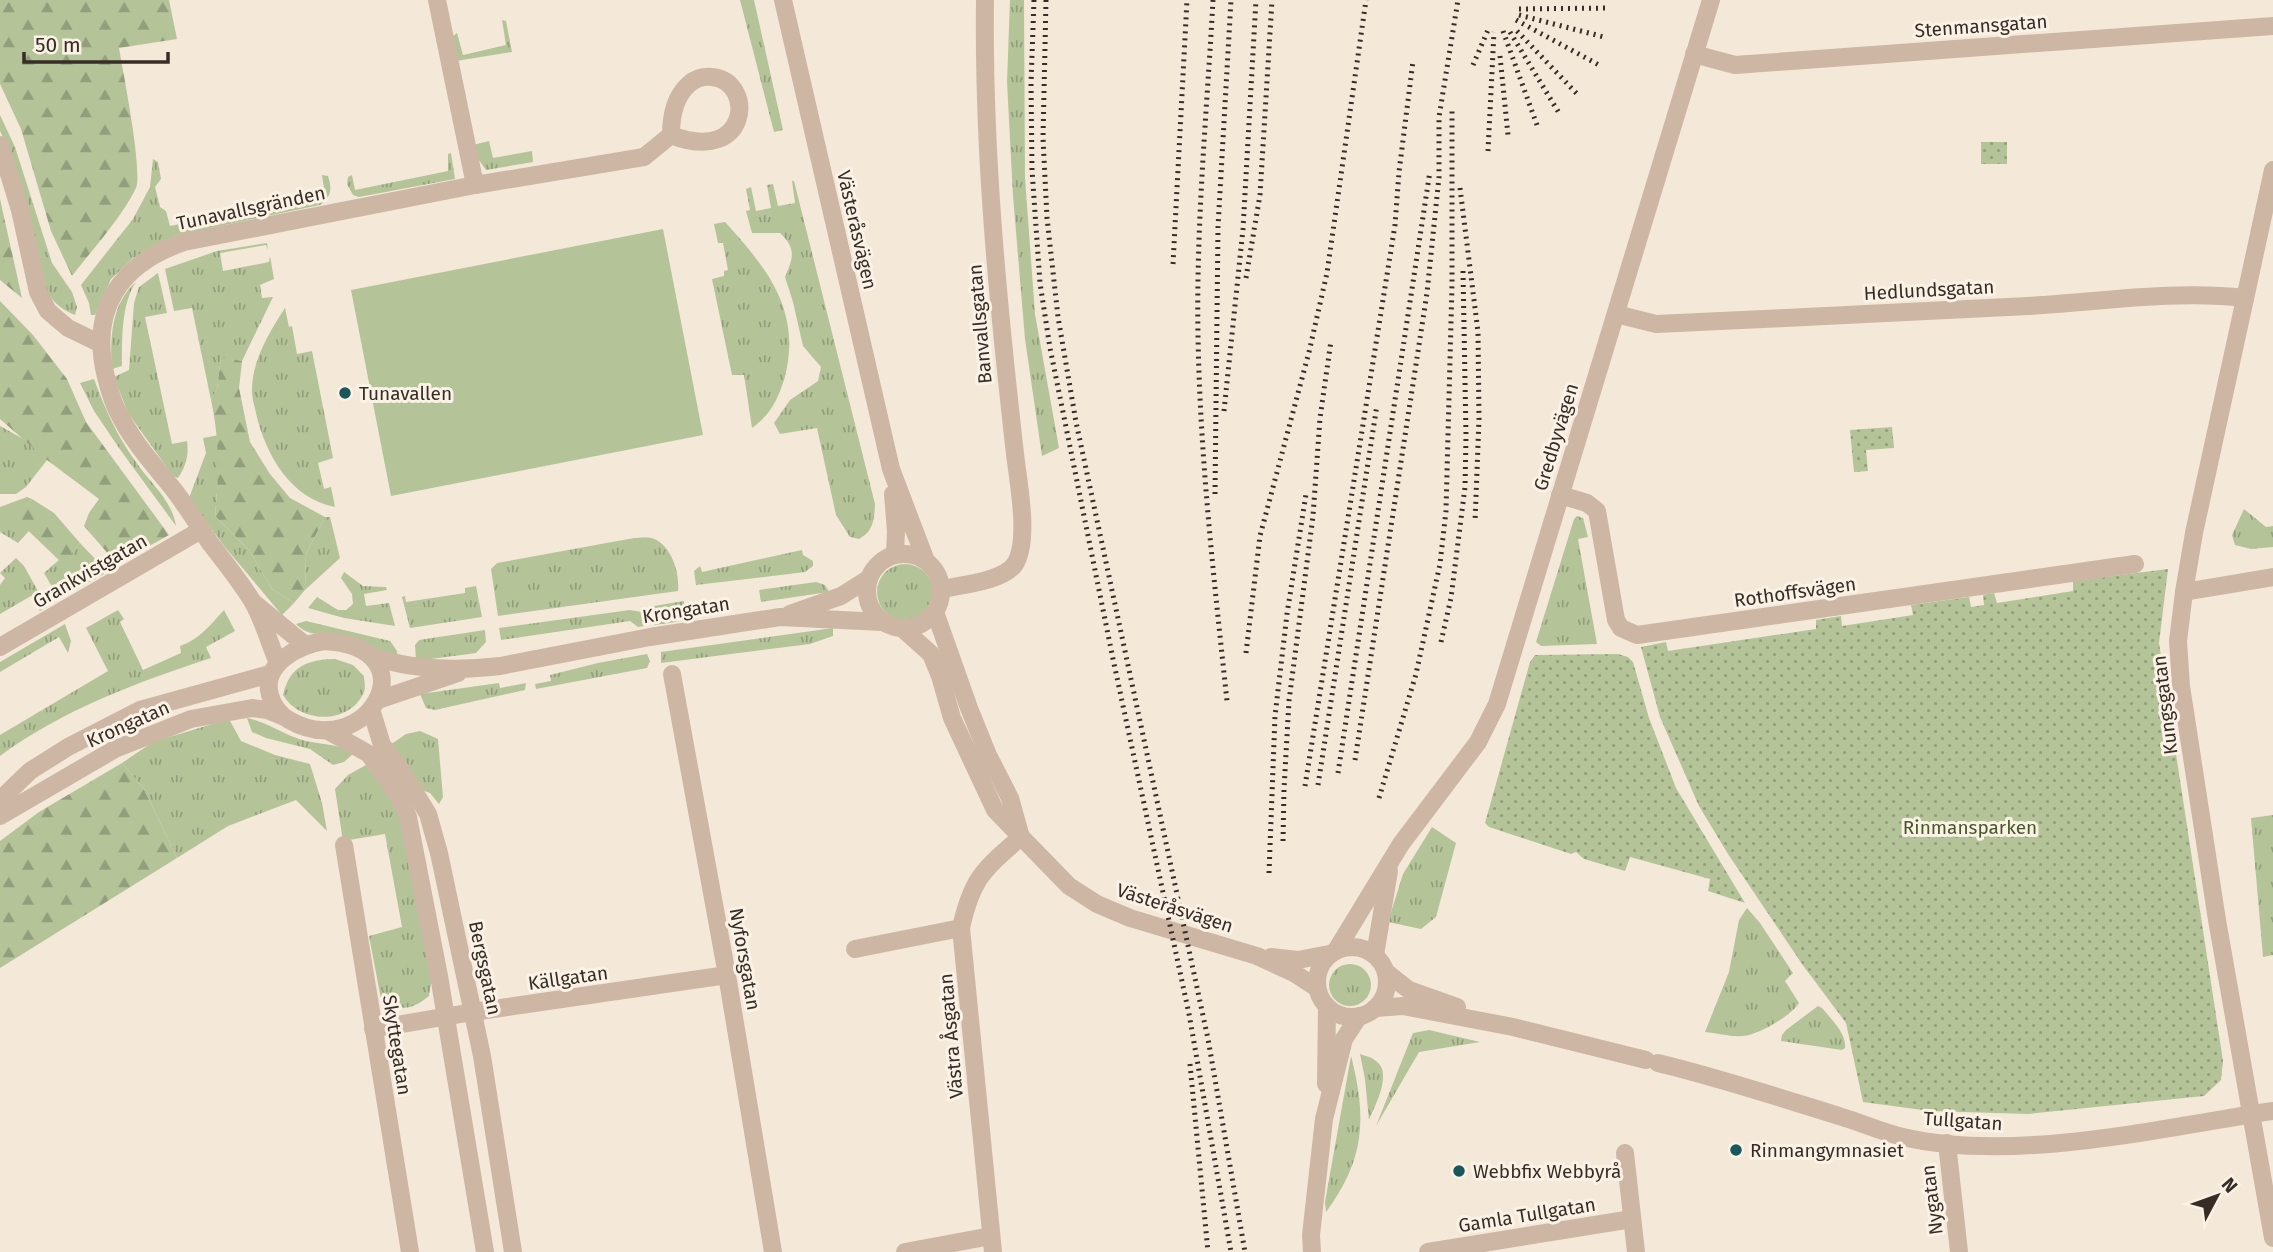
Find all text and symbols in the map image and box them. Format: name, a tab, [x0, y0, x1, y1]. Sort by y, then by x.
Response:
street label: Stenmansgatan	[1914, 10, 2048, 42]
scale bar	[24, 21, 168, 65]
text: 50 m	[35, 32, 81, 58]
street label: Västeråsvägen	[832, 168, 882, 292]
street label: Tunavallsgränden	[175, 181, 327, 235]
street label: Banvallsgatan	[963, 263, 997, 385]
street label: Hedlundsgatan	[1863, 275, 1995, 305]
street label: Gredbyvägen	[1529, 380, 1583, 494]
place label: Tunavallen	[359, 382, 452, 405]
marker: Tunavallen	[337, 385, 353, 401]
street label: Grankvistgatan	[29, 529, 151, 613]
street label: Rothoffsvägen	[1733, 572, 1857, 612]
street label: Krongatan	[641, 592, 731, 628]
street label: Kungsgatan	[2147, 654, 2183, 756]
street label: Krongatan	[83, 696, 173, 752]
park label: Rinmansparken	[1903, 816, 2037, 839]
street label: Västeråsvägen	[1114, 878, 1236, 938]
street label: Nyforsgatan	[725, 906, 765, 1012]
street label: Bergsgatan	[464, 919, 506, 1017]
street label: Källgatan	[527, 961, 609, 995]
street label: Västra Åsgatan	[934, 972, 968, 1100]
street label: Skyttegatan	[378, 993, 416, 1097]
street label: Tullgatan	[1923, 1107, 2003, 1135]
place label: Rinmangymnasiet	[1750, 1139, 1904, 1162]
marker: Rinmangymnasiet	[1728, 1142, 1744, 1158]
place label: Webbfix Webbyrå	[1473, 1160, 1621, 1183]
north arrow	[2182, 1161, 2252, 1231]
marker: Webbfix Webbyrå	[1451, 1163, 1467, 1179]
street label: Nygatan	[1916, 1164, 1948, 1236]
text: N	[2217, 1173, 2242, 1197]
street label: Gamla Tullgatan	[1457, 1193, 1597, 1237]

